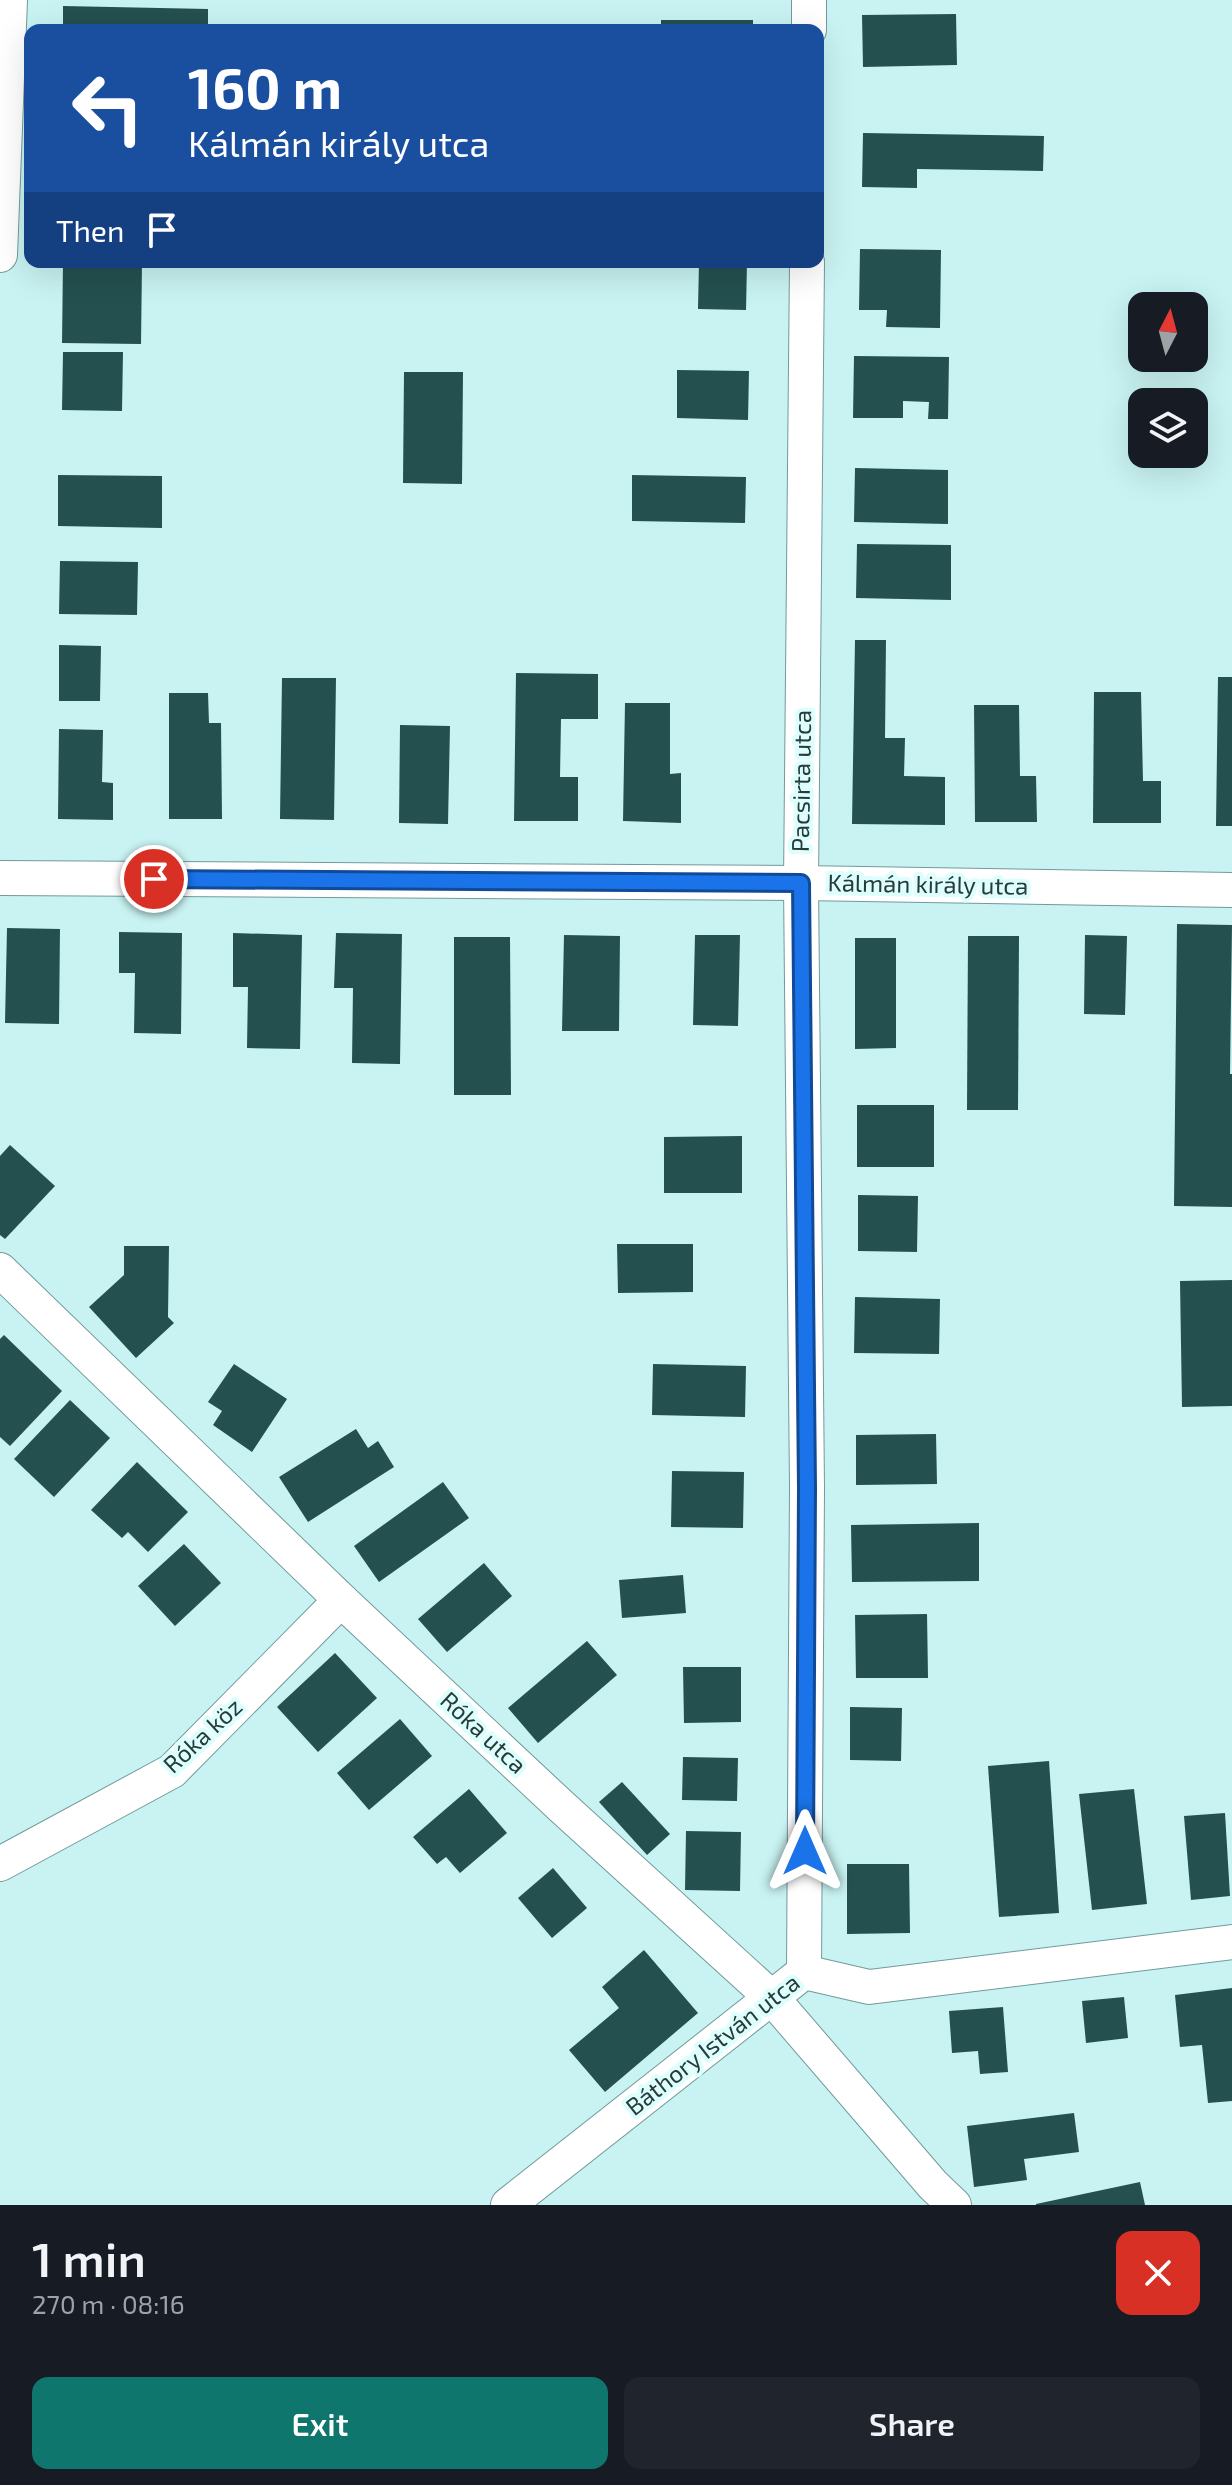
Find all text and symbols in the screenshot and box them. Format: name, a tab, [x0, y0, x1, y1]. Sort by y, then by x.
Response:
text: 160 m	[188, 53, 342, 120]
icon: left	[56, 56, 160, 160]
text: Kálmán király utca	[188, 121, 489, 164]
icon: arrive	[140, 208, 184, 252]
text: Then	[56, 212, 124, 248]
north arrow	[1128, 292, 1208, 372]
map controls	[1128, 292, 1208, 468]
button: layers	[1128, 388, 1208, 468]
street label: Pacsirta utca	[785, 710, 816, 852]
pin	[120, 845, 188, 913]
icon: arrive	[132, 857, 176, 901]
street label: Kálmán király utca	[827, 867, 1029, 900]
street label: Róka utca	[435, 1685, 533, 1779]
street label: Róka köz	[157, 1691, 247, 1779]
position arrow	[763, 1809, 847, 1893]
street label: Báthory István utca	[619, 1967, 805, 2121]
text: 1 min	[32, 2229, 146, 2287]
button: close	[1116, 2231, 1200, 2315]
text: 270 m · 08:16	[32, 2288, 185, 2319]
button: Exit	[32, 2377, 608, 2469]
button: Share	[624, 2377, 1200, 2469]

